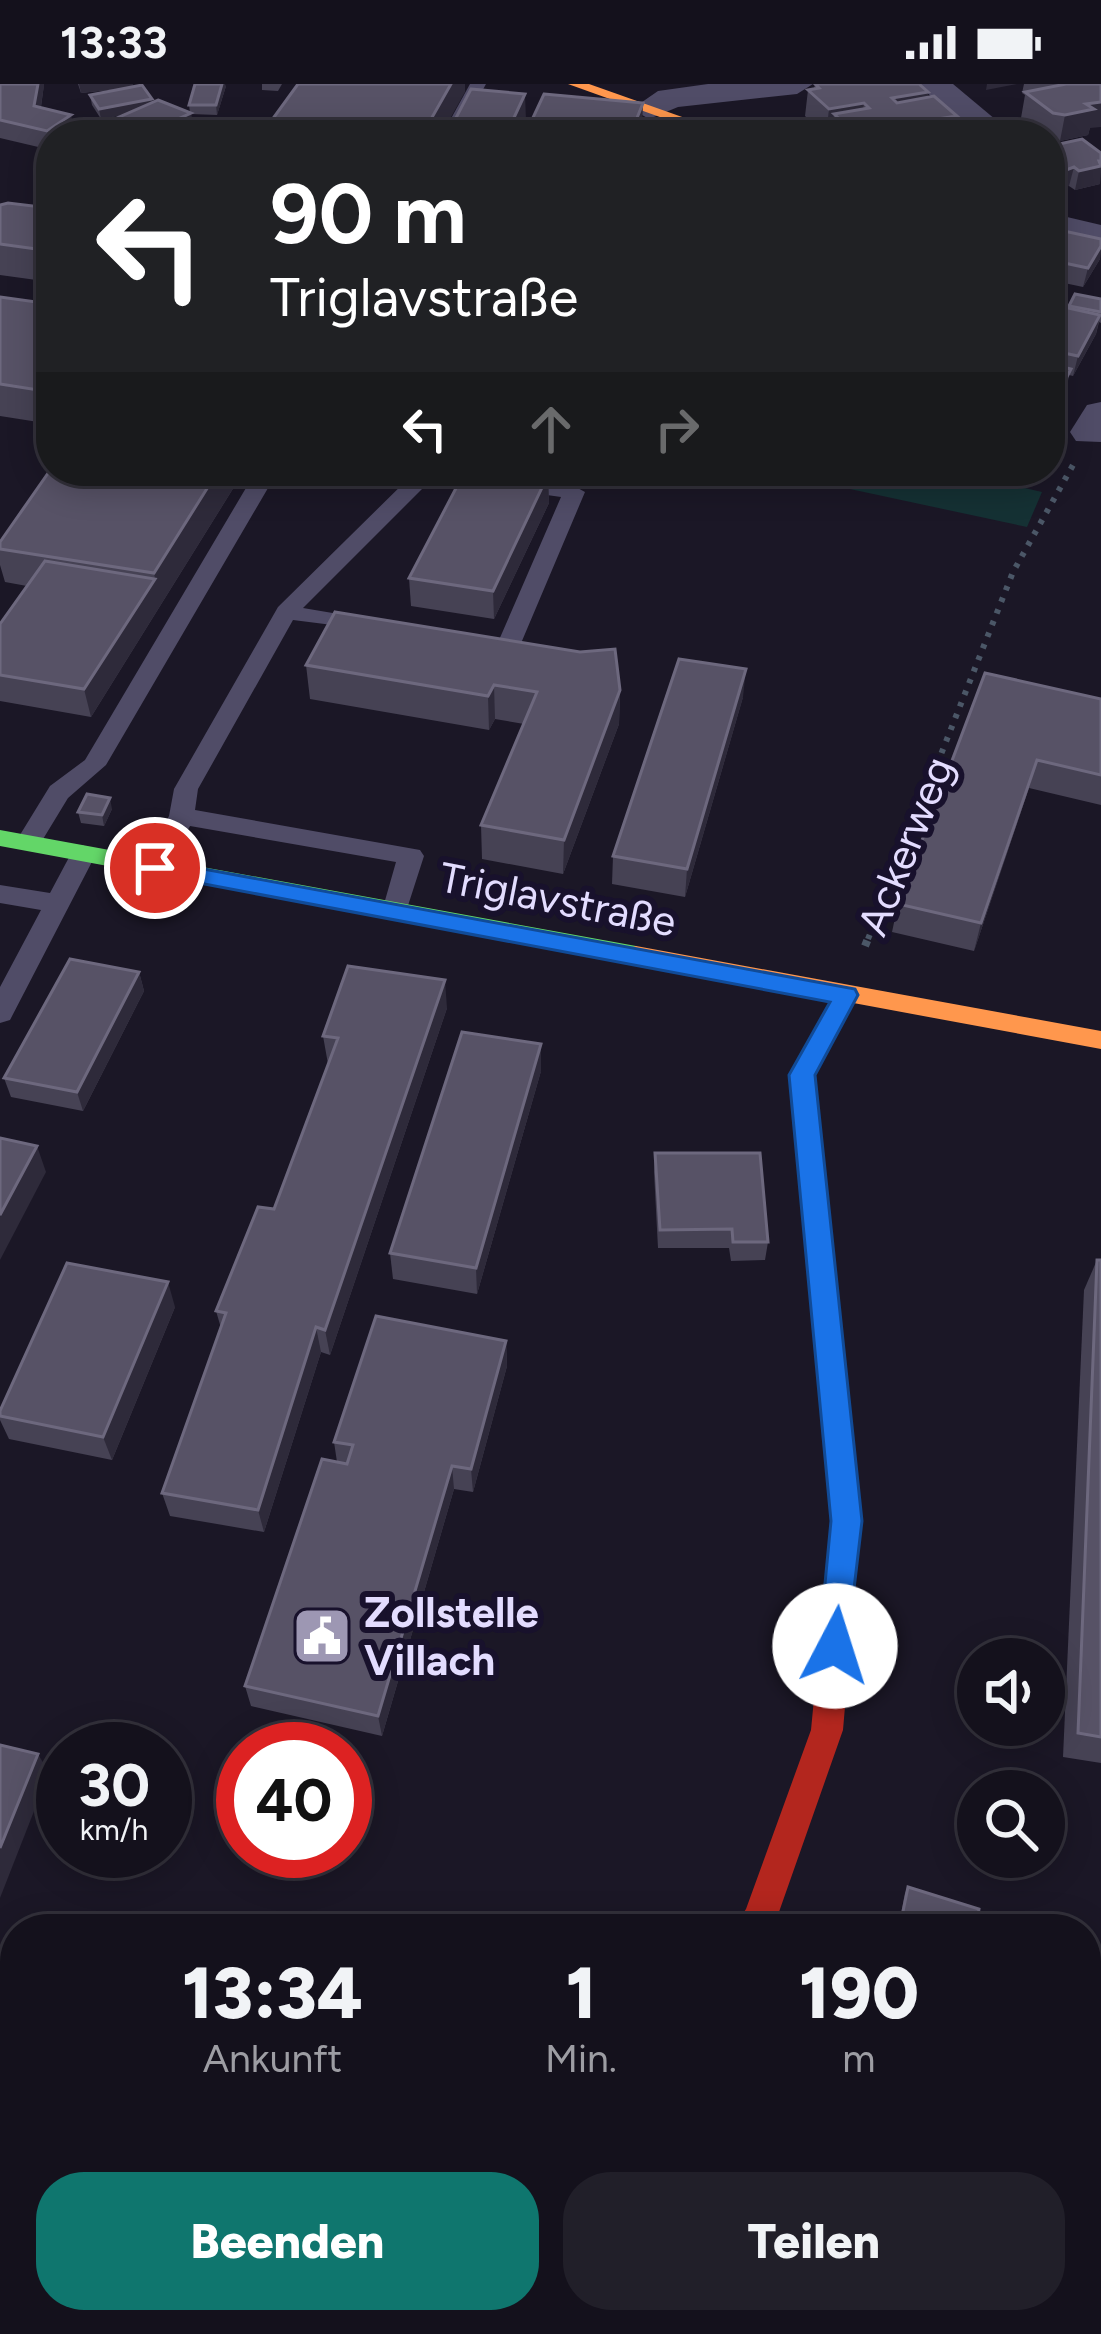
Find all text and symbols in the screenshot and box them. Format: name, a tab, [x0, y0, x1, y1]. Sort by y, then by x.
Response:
text: 13:33	[60, 15, 168, 69]
text: 90 m	[270, 163, 466, 264]
icon: left	[72, 168, 228, 324]
text: Triglavstraße	[270, 265, 578, 330]
icon: left	[392, 396, 458, 462]
icon: ahead	[518, 396, 584, 462]
icon: right	[644, 396, 710, 462]
street label: Ackerweg	[847, 750, 964, 943]
pin	[104, 817, 206, 919]
icon: arrive	[122, 835, 188, 901]
street label: Triglavstraße	[435, 852, 680, 947]
position arrow	[772, 1583, 898, 1709]
place label: Zollstelle Villach	[364, 1587, 539, 1686]
public building icon: Zollstelle Villach	[291, 1605, 353, 1667]
map controls	[957, 1638, 1065, 1878]
button: sound	[957, 1638, 1065, 1746]
speed limit sign: 40	[216, 1722, 372, 1878]
text: 30	[78, 1749, 150, 1821]
button: search	[957, 1770, 1065, 1878]
text: km/h	[80, 1811, 148, 1848]
text: 13:34	[182, 1950, 363, 2036]
text: 1	[566, 1950, 596, 2036]
text: 190	[799, 1950, 919, 2036]
text: Ankunft	[203, 2035, 342, 2082]
text: Min.	[545, 2035, 617, 2082]
text: m	[842, 2035, 876, 2082]
button: Beenden	[36, 2172, 539, 2310]
button: Teilen	[563, 2172, 1065, 2310]

